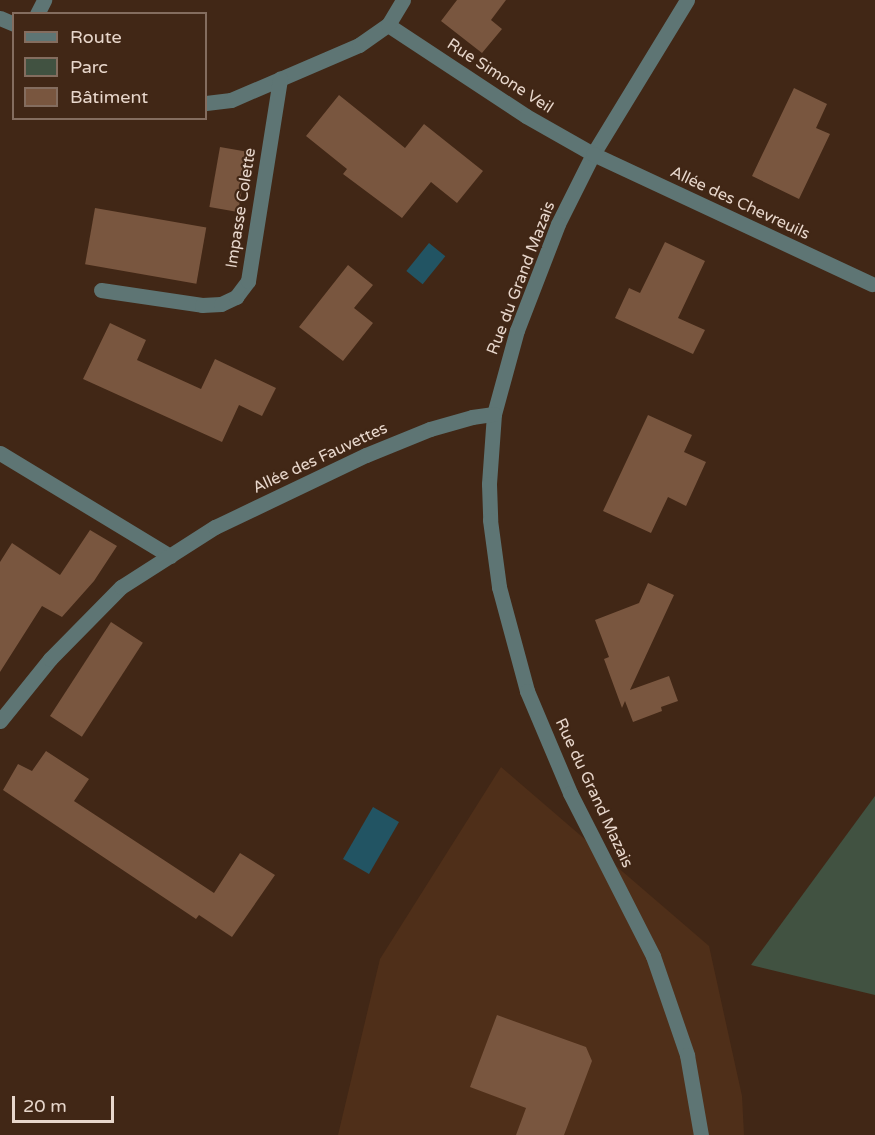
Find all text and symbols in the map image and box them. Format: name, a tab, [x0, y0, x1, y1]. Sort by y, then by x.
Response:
legend	[12, 12, 207, 120]
text: Route	[70, 26, 122, 48]
street label: Rue Simone Veil	[443, 35, 557, 117]
text: Parc	[70, 56, 108, 78]
text: Bâtiment	[70, 86, 148, 108]
street label: Impasse Colette	[222, 146, 260, 270]
street label: Allée des Chevreuils	[667, 162, 813, 244]
street label: Rue du Grand Mazais	[483, 199, 559, 357]
street label: Allée des Fauvettes	[250, 418, 390, 498]
street label: Rue du Grand Mazais	[551, 715, 637, 871]
scale bar	[15, 1084, 117, 1122]
text: 20 m	[23, 1095, 67, 1117]

